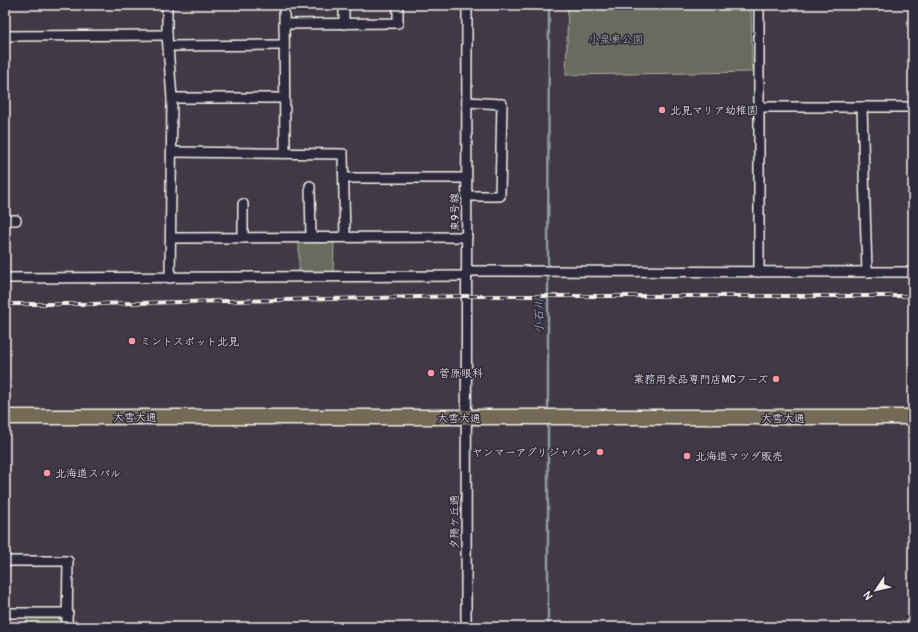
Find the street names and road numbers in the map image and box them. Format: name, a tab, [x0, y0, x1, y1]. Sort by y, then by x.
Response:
street label: 東9号線	[448, 193, 462, 231]
street label: 大雪大通	[113, 411, 157, 424]
street label: 大雪大通	[437, 412, 481, 425]
street label: 大雪大通	[761, 412, 805, 425]
street label: 夕陽ケ丘通	[448, 495, 461, 550]

